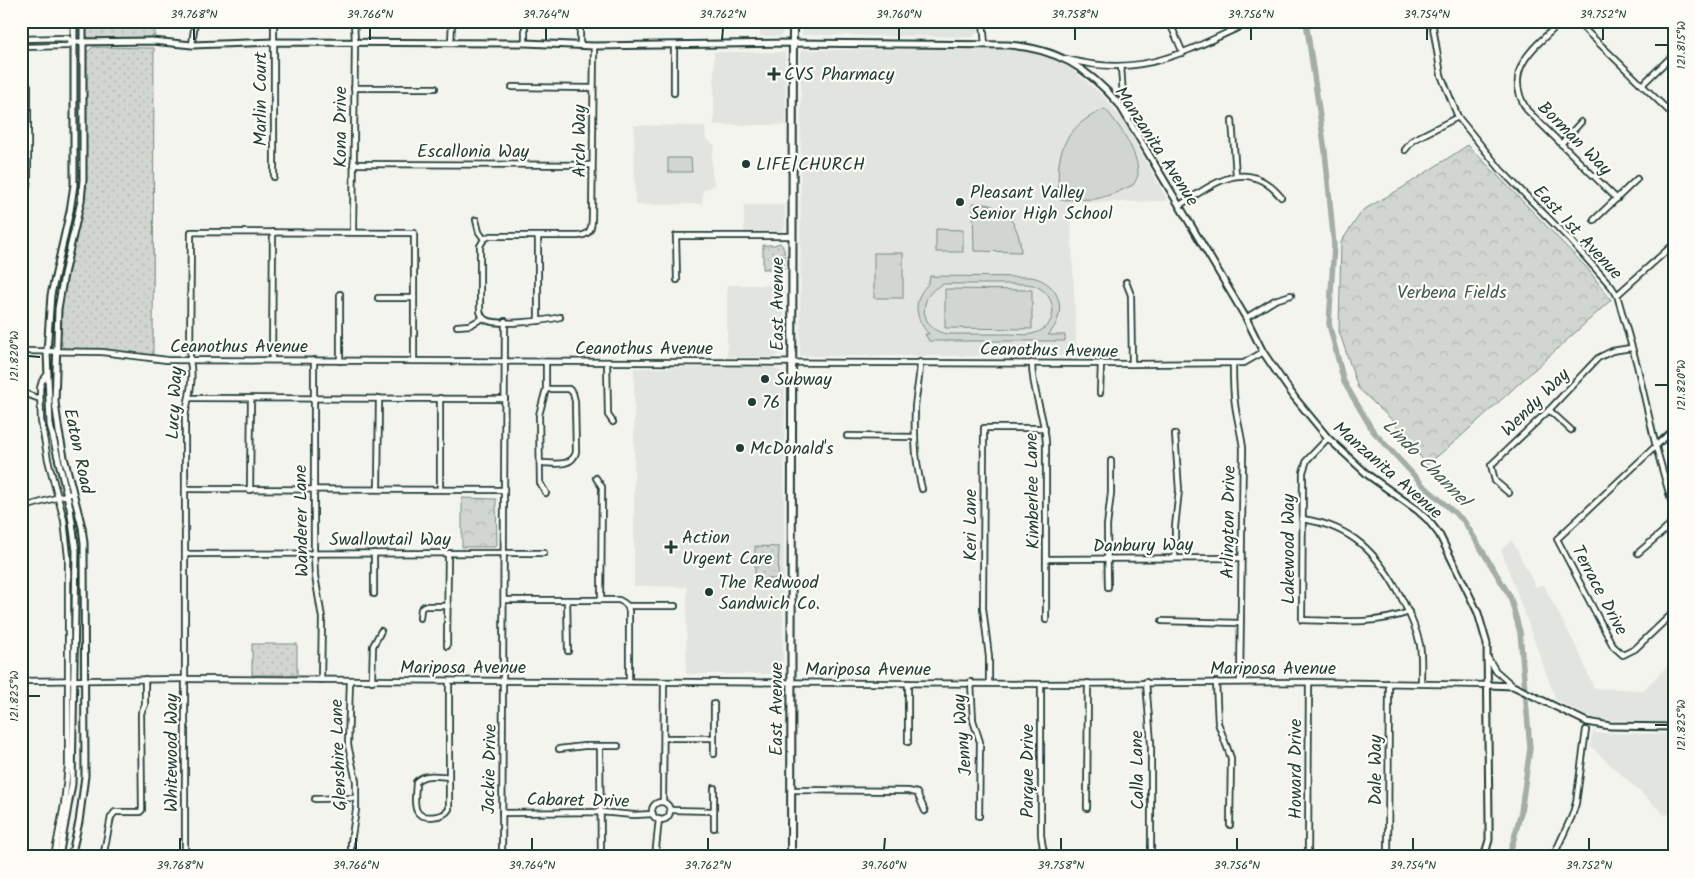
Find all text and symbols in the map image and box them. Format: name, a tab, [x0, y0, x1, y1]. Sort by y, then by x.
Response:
text: 39.768°N	[170, 5, 218, 24]
text: 39.766°N	[347, 5, 393, 24]
text: 39.764°N	[523, 5, 569, 24]
text: 39.762°N	[700, 5, 746, 24]
text: 39.760°N	[876, 5, 922, 24]
text: 39.758°N	[1052, 5, 1098, 24]
text: 39.756°N	[1228, 5, 1274, 24]
text: 39.754°N	[1404, 5, 1450, 24]
text: 39.752°N	[1580, 5, 1626, 24]
text: 121.815°W	[1672, 21, 1691, 69]
street label: Marlin Court	[247, 51, 276, 146]
place label: CVS Pharmacy	[784, 61, 895, 90]
marker: CVS Pharmacy	[768, 68, 780, 80]
street label: Manzanita Avenue	[1106, 81, 1206, 213]
street label: Kona Drive	[327, 86, 356, 168]
street label: Borman Way	[1530, 95, 1619, 184]
street label: Arch Way	[566, 104, 595, 177]
street label: Escallonia Way	[417, 138, 530, 167]
place label: LIFE|CHURCH	[756, 151, 865, 180]
marker: LIFE|CHURCH	[740, 158, 752, 170]
place label: Pleasant Valley Senior High School	[970, 179, 1113, 229]
street label: East 1st Avenue	[1525, 179, 1629, 287]
marker: Pleasant Valley Senior High School	[954, 196, 966, 208]
street label: East Avenue	[764, 257, 793, 351]
park label: Verbena Fields	[1397, 279, 1507, 308]
text: 121.820°W	[5, 330, 24, 382]
street label: Ceanothus Avenue	[170, 333, 308, 362]
street label: Ceanothus Avenue	[575, 335, 713, 364]
street label: Ceanothus Avenue	[980, 336, 1118, 367]
text: 121.820°W	[1672, 359, 1691, 411]
street label: Wendy Way	[1495, 362, 1578, 444]
street label: Lucy Way	[159, 365, 192, 440]
place label: Subway	[775, 366, 832, 395]
marker: Subway	[759, 373, 771, 385]
place label: 76	[762, 389, 780, 418]
marker: 76	[746, 396, 758, 408]
street label: Eaton Road	[54, 406, 101, 498]
water label: Lindo Channel	[1374, 412, 1479, 517]
street label: Manzanita Avenue	[1325, 415, 1449, 527]
street label: Kimberlee Lane	[1018, 432, 1049, 549]
place label: McDonald's	[750, 435, 834, 464]
marker: McDonald's	[734, 442, 746, 454]
street label: Wanderer Lane	[287, 465, 318, 577]
street label: Arlington Drive	[1214, 465, 1245, 579]
street label: Keri Lane	[957, 489, 986, 561]
street label: Lakewood Way	[1275, 493, 1304, 604]
place label: Action Urgent Care	[682, 524, 772, 574]
street label: Swallowtail Way	[329, 526, 451, 555]
street label: Danbury Way	[1093, 531, 1194, 562]
marker: Action Urgent Care	[664, 540, 678, 554]
street label: Terrace Drive	[1563, 540, 1635, 641]
place label: The Redwood Sandwich Co.	[719, 569, 820, 619]
marker: The Redwood Sandwich Co.	[703, 586, 715, 598]
street label: Mariposa Avenue	[400, 654, 526, 683]
street label: Mariposa Avenue	[1210, 655, 1336, 684]
street label: Mariposa Avenue	[805, 656, 931, 685]
street label: East Avenue	[763, 662, 792, 756]
text: 121.825°W	[5, 670, 24, 722]
street label: Jenny Way	[945, 692, 982, 777]
street label: Whitewood Way	[158, 693, 187, 812]
street label: Glenshire Lane	[323, 698, 356, 811]
text: 121.825°W	[1672, 699, 1691, 751]
street label: Howard Drive	[1282, 719, 1311, 819]
street label: Jackie Drive	[475, 724, 506, 815]
street label: Parque Drive	[1014, 724, 1043, 818]
street label: Calla Lane	[1123, 730, 1154, 810]
street label: Dale Way	[1362, 734, 1391, 805]
street label: Cabaret Drive	[526, 786, 630, 817]
text: 39.768°N	[156, 856, 204, 875]
text: 39.766°N	[333, 856, 379, 875]
text: 39.764°N	[509, 856, 555, 875]
text: 39.762°N	[685, 856, 731, 875]
text: 39.760°N	[861, 856, 907, 875]
text: 39.758°N	[1038, 856, 1084, 875]
text: 39.756°N	[1214, 856, 1260, 875]
text: 39.754°N	[1390, 856, 1436, 875]
text: 39.752°N	[1566, 856, 1612, 875]

